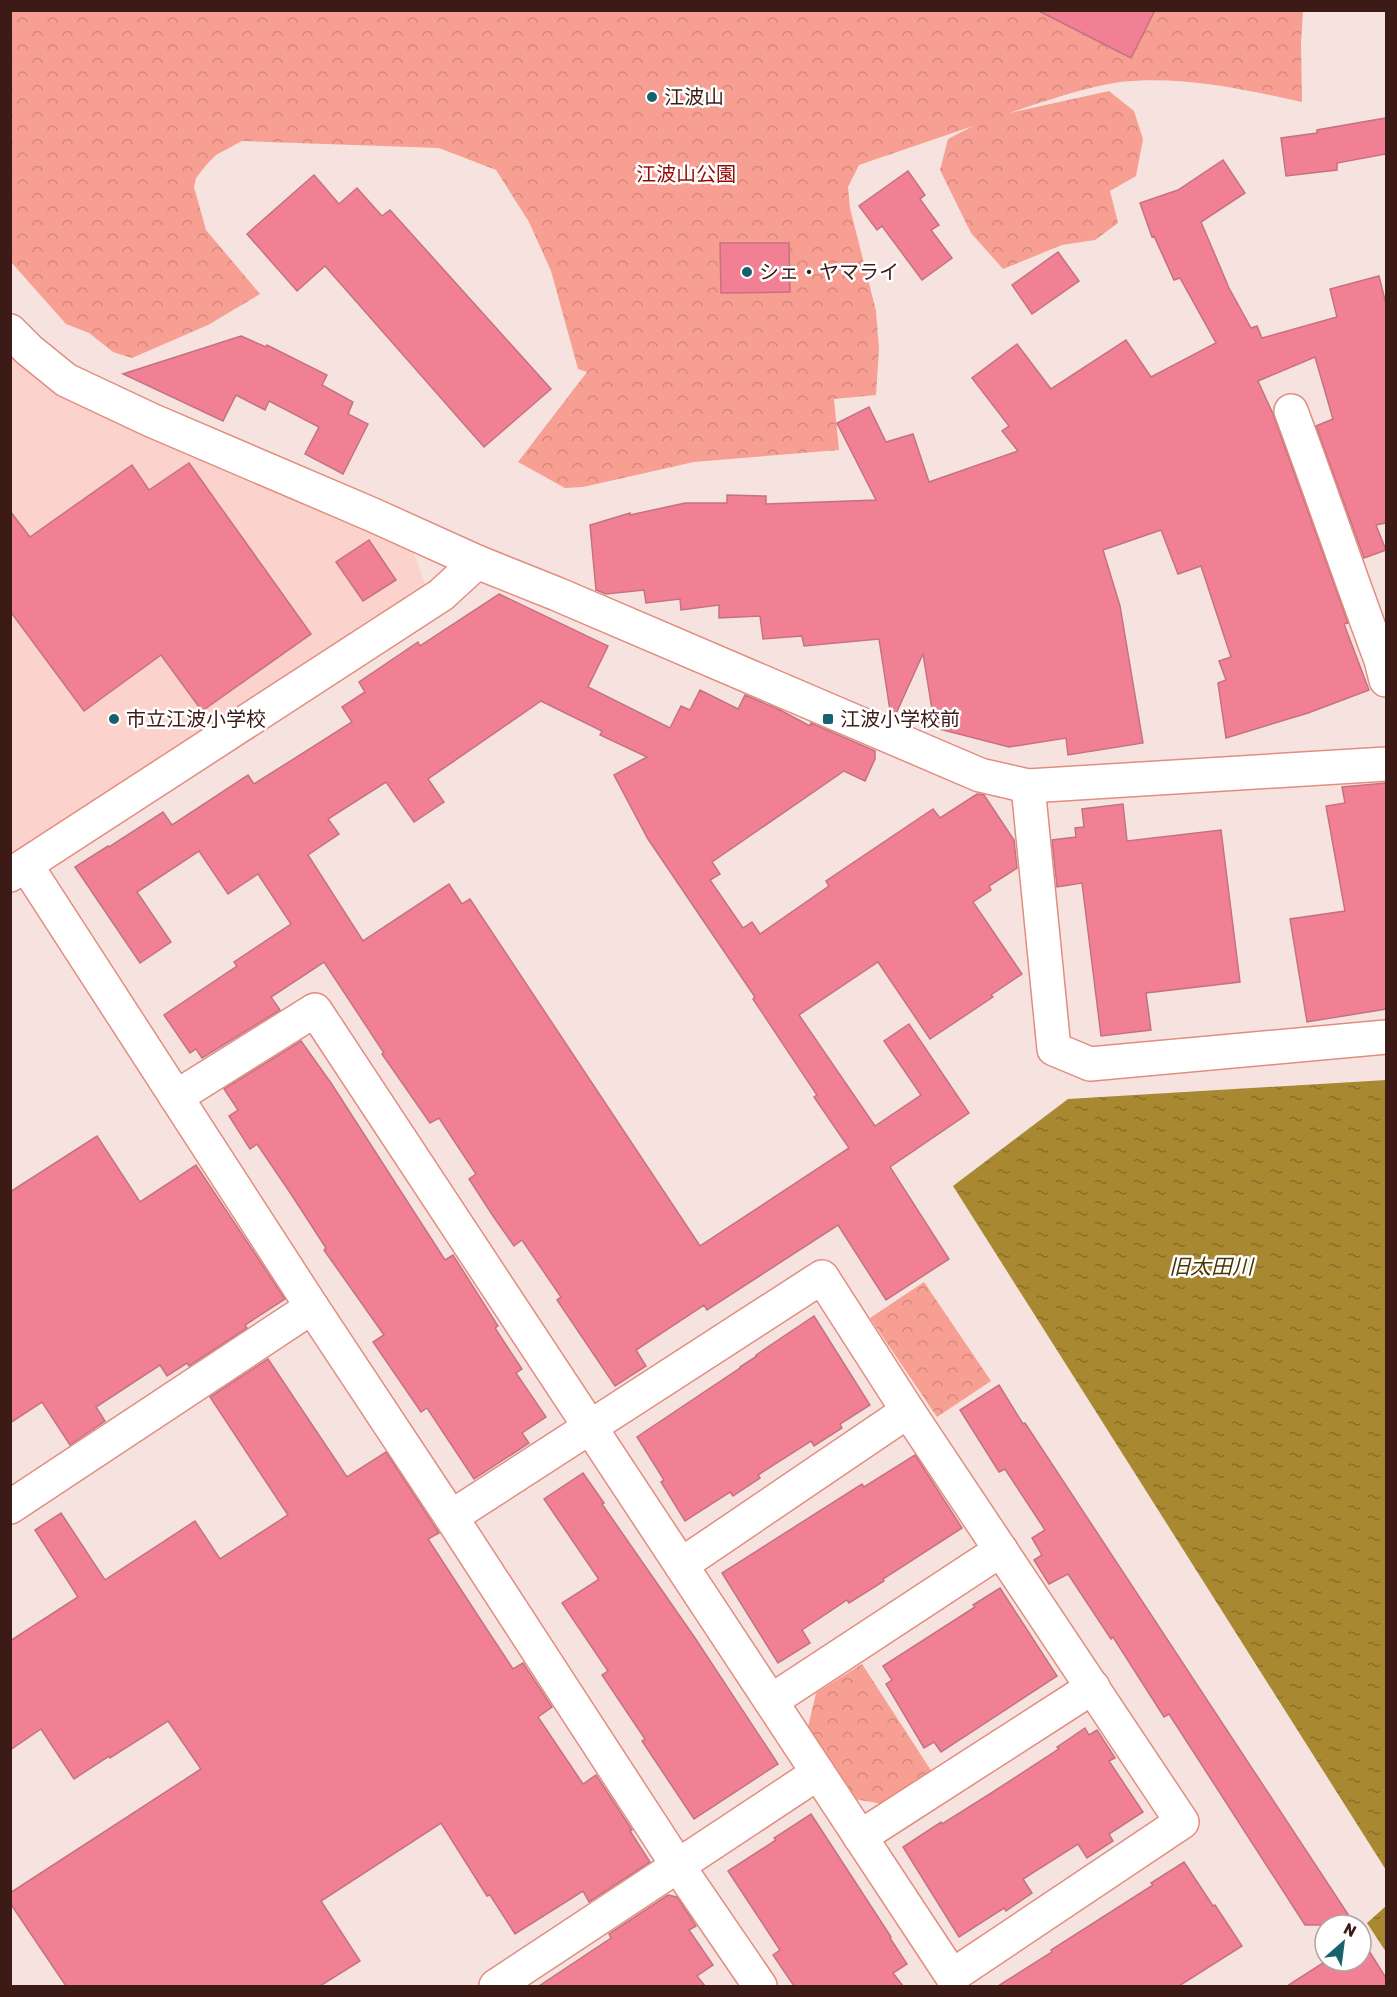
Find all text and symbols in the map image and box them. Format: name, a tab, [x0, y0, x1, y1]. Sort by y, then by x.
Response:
place label: 江波山	[664, 85, 724, 109]
marker: 江波山	[645, 90, 659, 104]
park label: 江波山公園	[636, 162, 736, 186]
place label: シェ・ヤマライ	[759, 260, 899, 284]
marker: シェ・ヤマライ	[740, 265, 754, 279]
place label: 市立江波小学校	[126, 707, 266, 731]
place label: 江波小学校前	[840, 707, 960, 731]
marker: 市立江波小学校	[107, 712, 121, 726]
marker: 江波小学校前	[821, 712, 835, 726]
water label: 旧太田川	[1169, 1254, 1255, 1279]
north arrow	[1313, 1913, 1373, 1973]
text: N	[1340, 1919, 1359, 1941]

